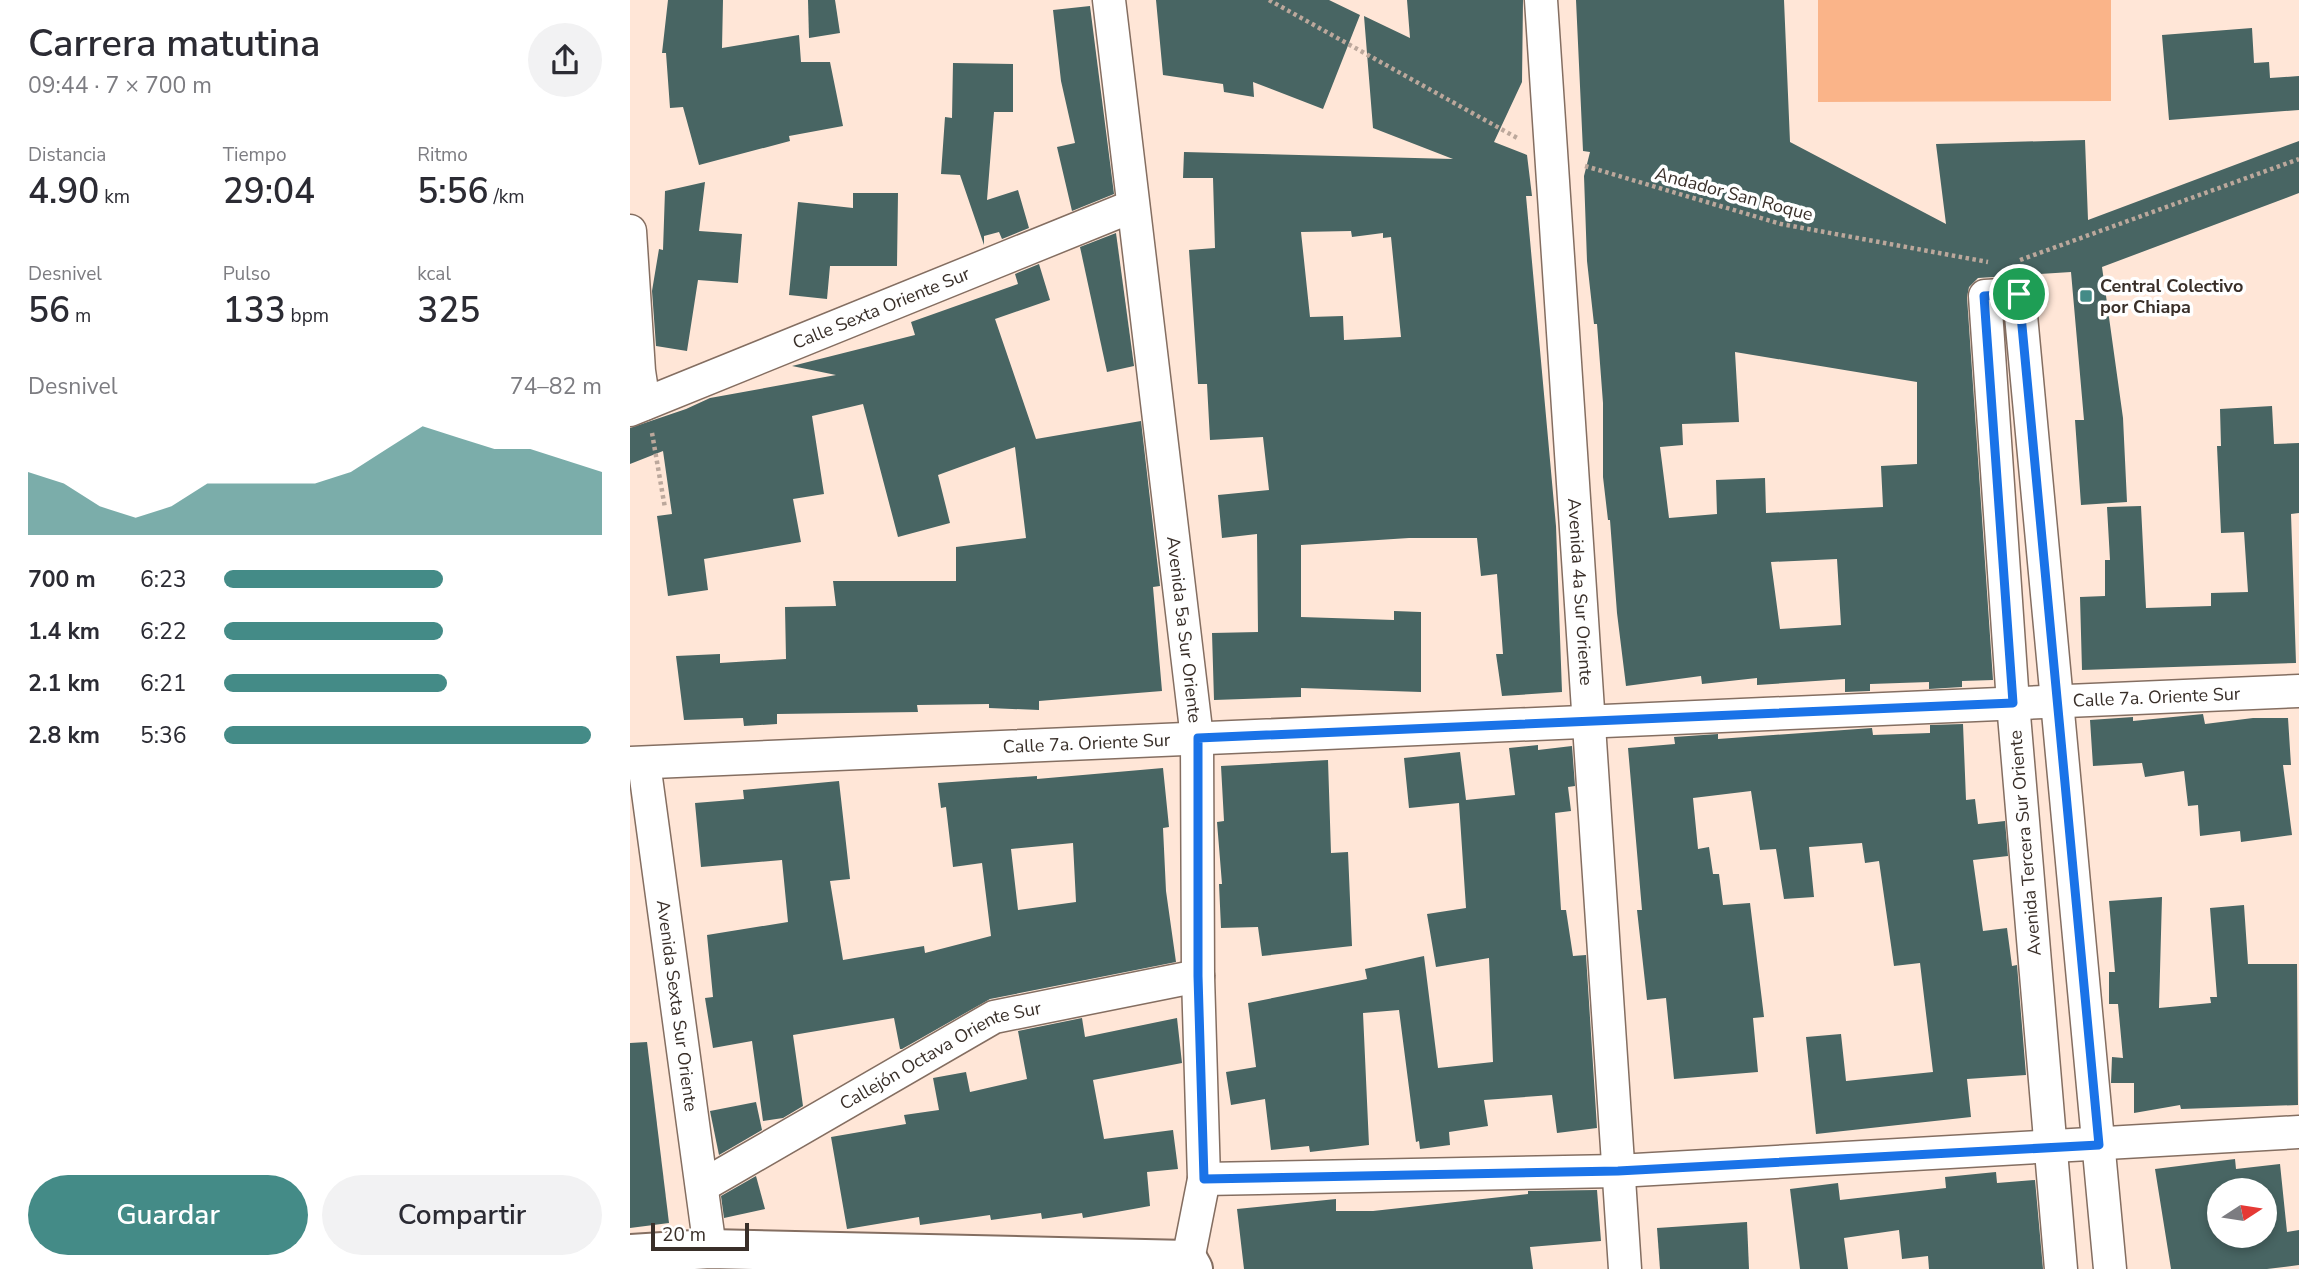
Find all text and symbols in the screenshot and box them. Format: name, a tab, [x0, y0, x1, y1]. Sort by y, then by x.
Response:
text: Carrera matutina	[28, 18, 321, 69]
button: share	[528, 23, 602, 97]
text: 09:44 · 7 × 700 m	[28, 70, 212, 101]
text: Distancia	[28, 142, 106, 168]
text: Tiempo	[223, 142, 287, 168]
text: Ritmo	[417, 142, 468, 168]
street label: Andador San Roque	[1652, 161, 1816, 227]
text: 4.90	[28, 168, 99, 215]
text: 29:04	[223, 168, 315, 215]
text: 5:56	[417, 168, 489, 215]
text: km	[99, 184, 130, 210]
text: /km	[489, 184, 525, 210]
text: Desnivel	[28, 261, 102, 287]
text: Pulso	[223, 261, 270, 287]
text: kcal	[417, 261, 451, 287]
street label: Calle Sexta Oriente Sur	[789, 261, 974, 355]
pin	[1989, 264, 2049, 324]
place label: Central Colectivo por Chiapa	[2100, 274, 2243, 319]
icon: arrive	[2000, 275, 2038, 313]
text: 56	[28, 287, 70, 334]
text: 133	[223, 287, 286, 334]
text: 325	[417, 287, 480, 334]
marker: Central Colectivo por Chiapa	[2078, 288, 2094, 304]
text: m	[70, 303, 91, 329]
text: bpm	[286, 303, 329, 329]
text: Desnivel	[28, 371, 118, 402]
text: 74–82 m	[510, 371, 602, 402]
street label: Avenida 4a Sur Oriente	[1562, 497, 1598, 686]
street label: Avenida 5a Sur Oriente	[1161, 535, 1207, 724]
text: 700 m	[28, 564, 96, 595]
text: 6:23	[140, 564, 187, 595]
text: 1.4 km	[28, 616, 100, 647]
text: 6:22	[140, 616, 187, 647]
text: 2.1 km	[28, 668, 100, 699]
text: 6:21	[140, 668, 187, 699]
street label: Calle 7a. Oriente Sur	[2072, 682, 2241, 713]
text: 2.8 km	[28, 720, 100, 751]
text: 5:36	[140, 720, 187, 751]
street label: Calle 7a. Oriente Sur	[1002, 728, 1171, 759]
street label: Avenida Tercera Sur Oriente	[2003, 729, 2047, 957]
street label: Avenida Sexta Sur Oriente	[651, 898, 703, 1113]
street label: Callejón Octava Oriente Sur	[835, 996, 1044, 1116]
button: Guardar	[28, 1175, 308, 1255]
button: Compartir	[322, 1175, 602, 1255]
north arrow	[2207, 1178, 2277, 1248]
map controls	[2207, 1178, 2277, 1248]
scale bar	[651, 1220, 749, 1252]
text: 20 m	[662, 1222, 706, 1248]

